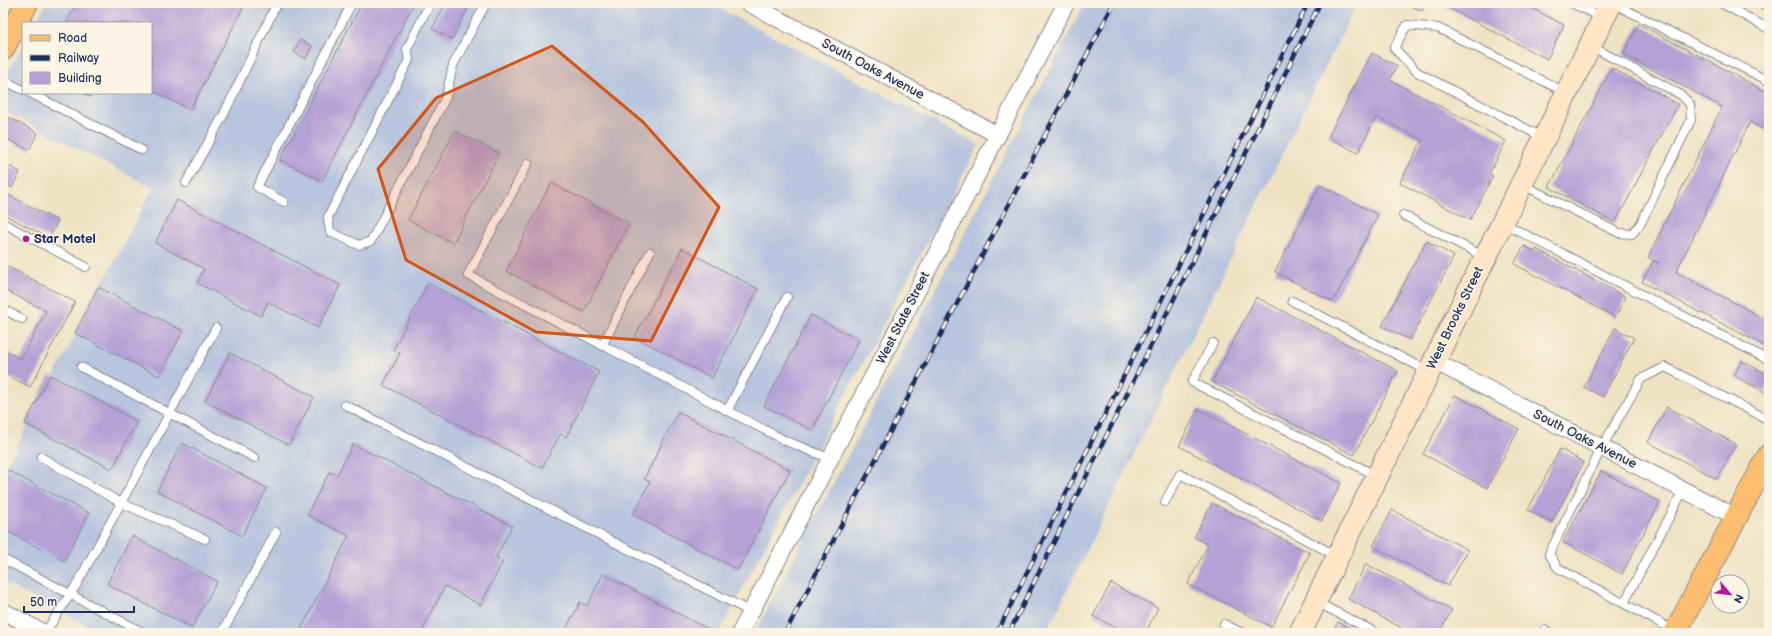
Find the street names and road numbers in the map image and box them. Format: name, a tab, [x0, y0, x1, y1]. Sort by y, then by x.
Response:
street label: South Oaks Avenue	[819, 35, 927, 103]
street label: West Brooks Street	[1423, 264, 1487, 372]
street label: West State Street	[873, 269, 933, 367]
street label: South Oaks Avenue	[1531, 406, 1640, 472]

